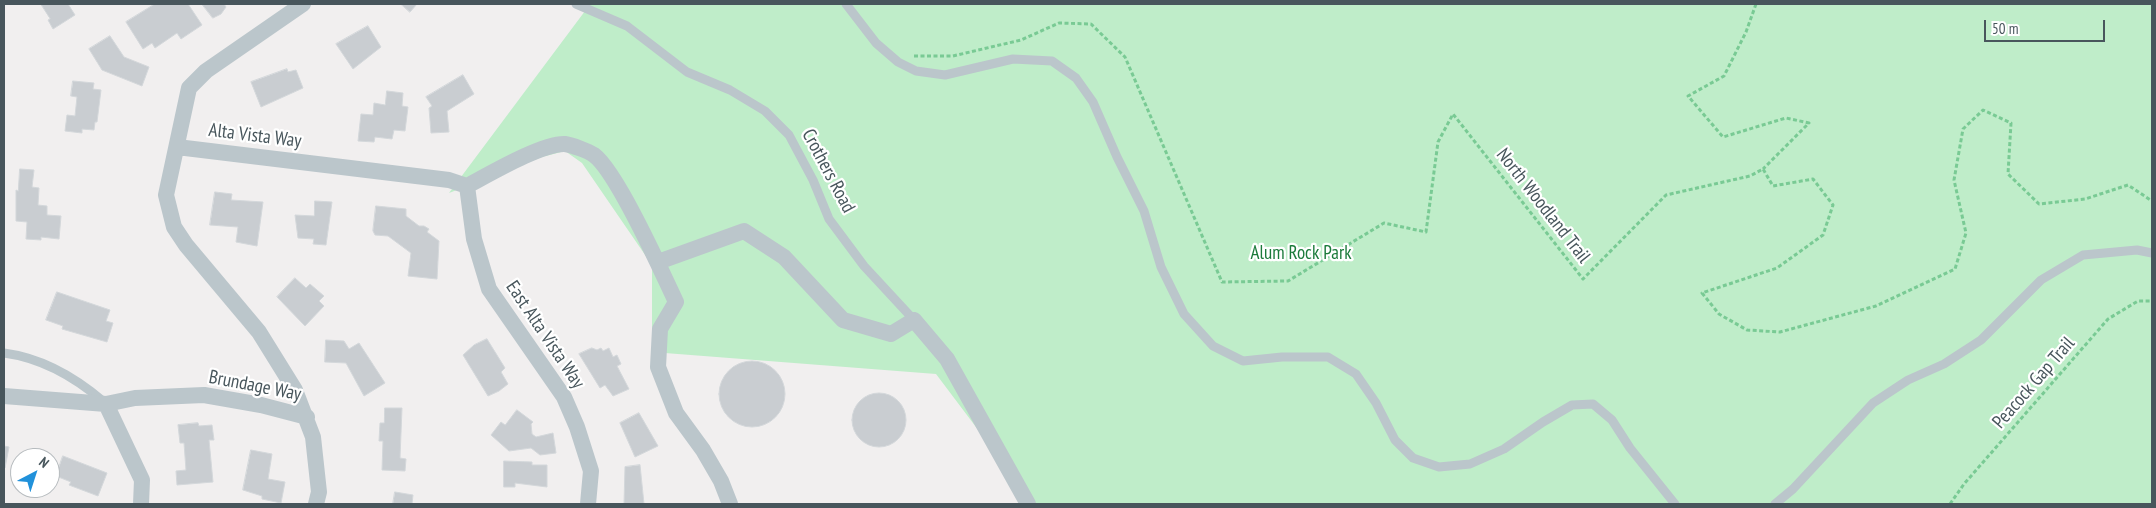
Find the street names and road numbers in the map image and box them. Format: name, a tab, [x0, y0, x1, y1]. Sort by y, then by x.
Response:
street label: Alta Vista Way	[207, 119, 303, 153]
street label: Crothers Road	[796, 125, 860, 217]
street label: North Woodland Trail	[1491, 144, 1595, 268]
street label: East Alta Vista Way	[501, 277, 589, 393]
street label: Peacock Gap Trail	[1988, 333, 2080, 433]
street label: Brundage Way	[207, 366, 303, 406]

